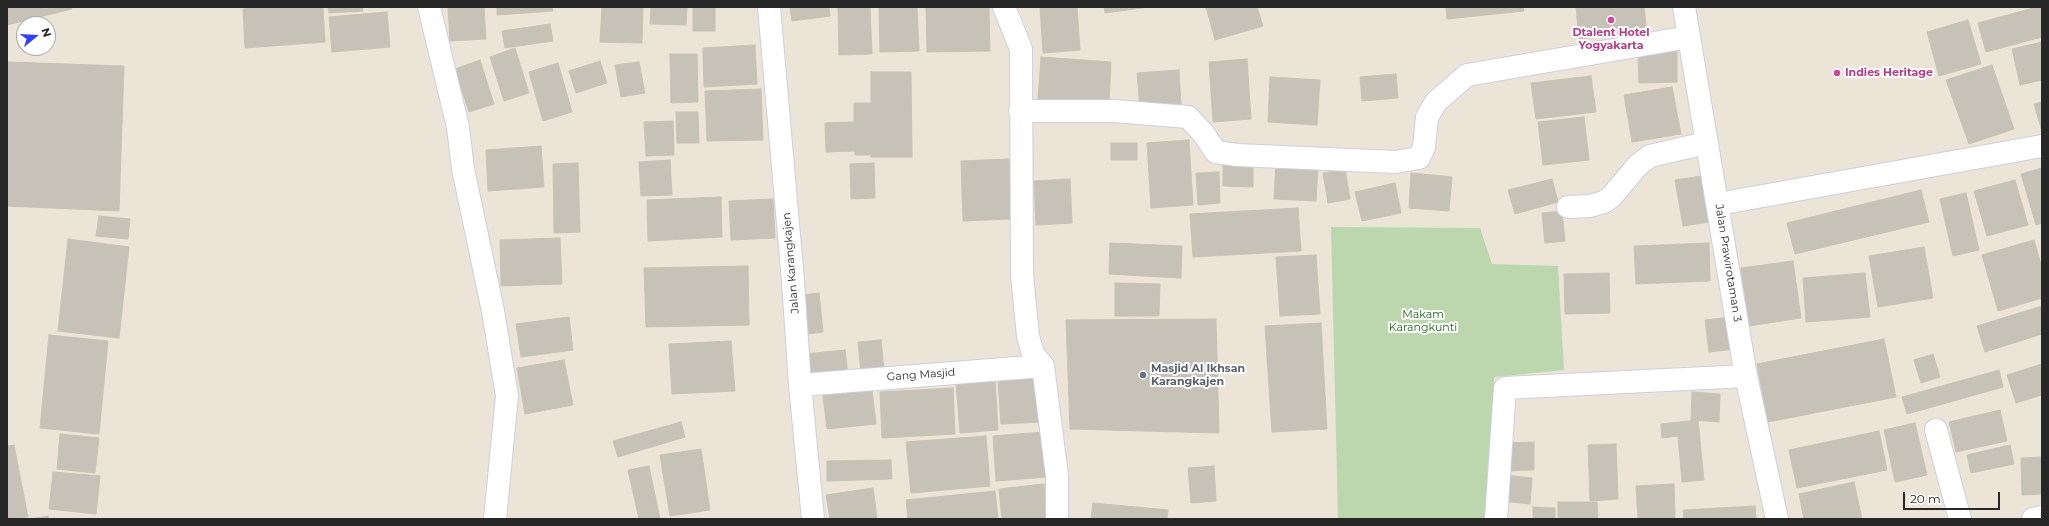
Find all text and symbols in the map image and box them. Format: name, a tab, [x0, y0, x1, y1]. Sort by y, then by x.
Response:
marker: Dtalent Hotel Yogyakarta	[1606, 15, 1616, 25]
north arrow	[16, 16, 56, 56]
text: N	[38, 26, 54, 39]
place label: Dtalent Hotel Yogyakarta	[1572, 26, 1650, 52]
place label: Indies Heritage	[1845, 66, 1933, 80]
marker: Indies Heritage	[1832, 68, 1842, 78]
street label: Jalan Prawirotaman 3	[1712, 203, 1744, 323]
street label: Jalan Karangkajen	[780, 212, 802, 314]
park label: Makam Karangkunti	[1389, 308, 1457, 334]
place label: Masjid Al Ikhsan Karangkajen	[1151, 362, 1245, 388]
street label: Gang Masjid	[886, 366, 956, 384]
marker: Masjid Al Ikhsan Karangkajen	[1138, 370, 1148, 380]
scale bar	[1905, 484, 2002, 510]
text: 20 m	[1910, 491, 1941, 506]

